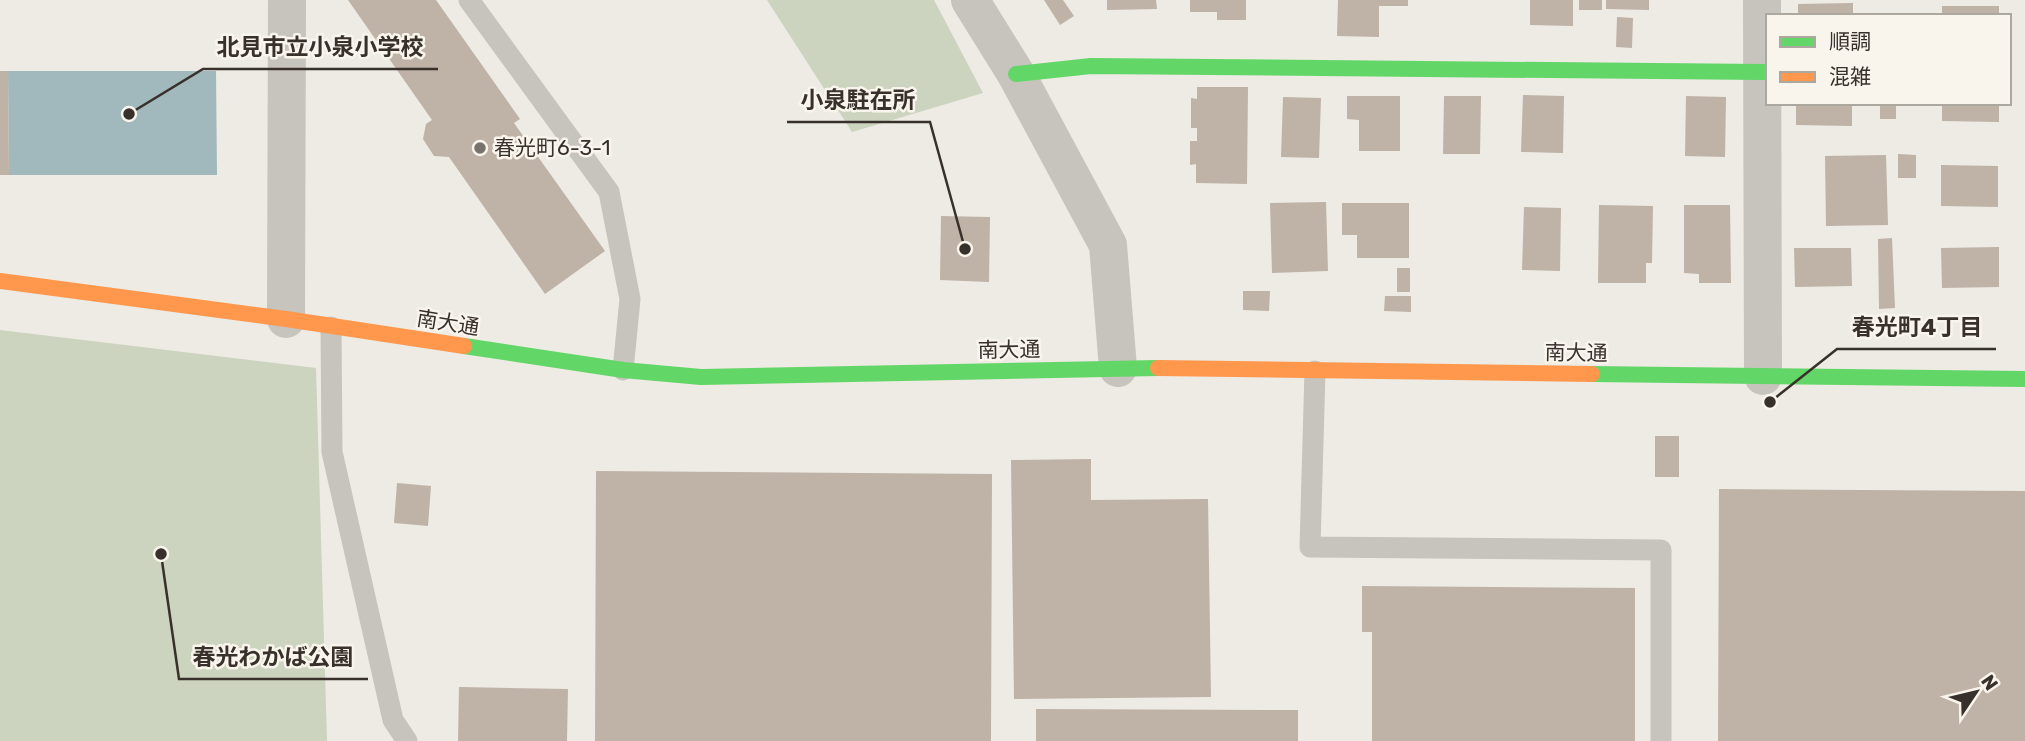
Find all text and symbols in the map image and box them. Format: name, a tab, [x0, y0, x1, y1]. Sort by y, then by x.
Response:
legend	[1766, 14, 2011, 105]
callout: 北見市立小泉小学校	[203, 25, 438, 69]
text: 順調	[1829, 29, 1871, 54]
text: 北見市立小泉小学校	[217, 33, 424, 61]
text: 混雑	[1829, 64, 1871, 89]
callout: 小泉駐在所	[787, 78, 930, 122]
text: 小泉駐在所	[801, 86, 916, 114]
place label: 春光町6-3-1	[494, 135, 610, 160]
marker: 春光町6-3-1	[472, 140, 488, 156]
street label: 南大通	[415, 305, 481, 340]
callout: 春光町4丁目	[1837, 305, 1996, 349]
text: 春光町4丁目	[1852, 313, 1982, 341]
street label: 南大通	[977, 336, 1041, 363]
street label: 南大通	[1544, 339, 1608, 366]
callout: 春光わかば公園	[179, 635, 368, 679]
text: 春光わかば公園	[193, 643, 354, 671]
north arrow	[1941, 657, 2011, 727]
text: N	[1976, 670, 2003, 695]

